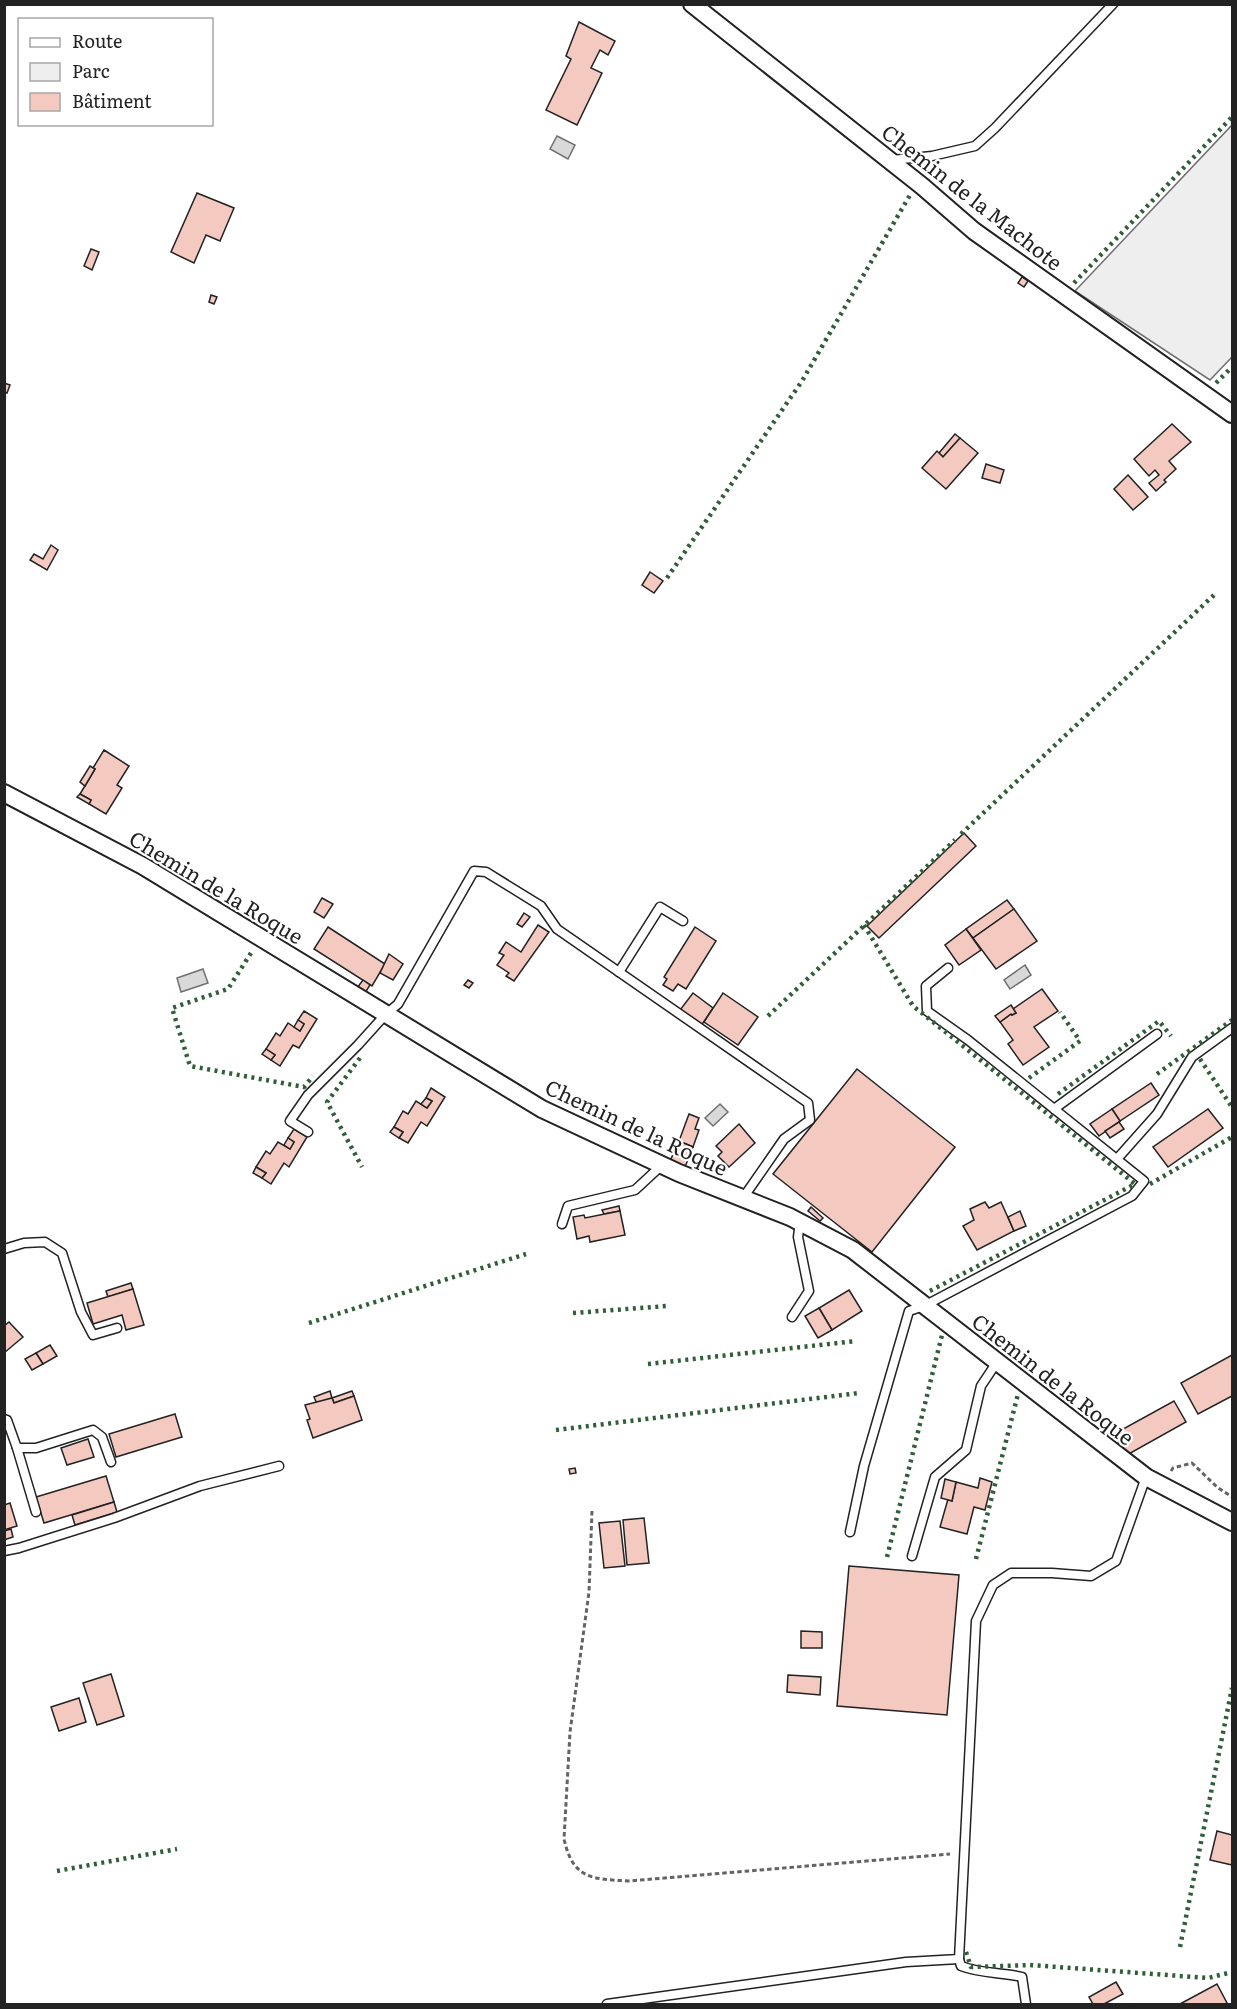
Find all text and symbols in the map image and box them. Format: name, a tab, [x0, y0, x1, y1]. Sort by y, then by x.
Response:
legend	[18, 18, 213, 126]
text: Route	[72, 27, 122, 54]
text: Parc	[72, 57, 110, 84]
text: Bâtiment	[72, 87, 152, 114]
street label: Chemin de la Machote	[876, 115, 1070, 277]
street label: Chemin de la Roque	[124, 822, 310, 950]
street label: Chemin de la Roque	[541, 1070, 733, 1182]
street label: Chemin de la Roque	[966, 1305, 1142, 1451]

